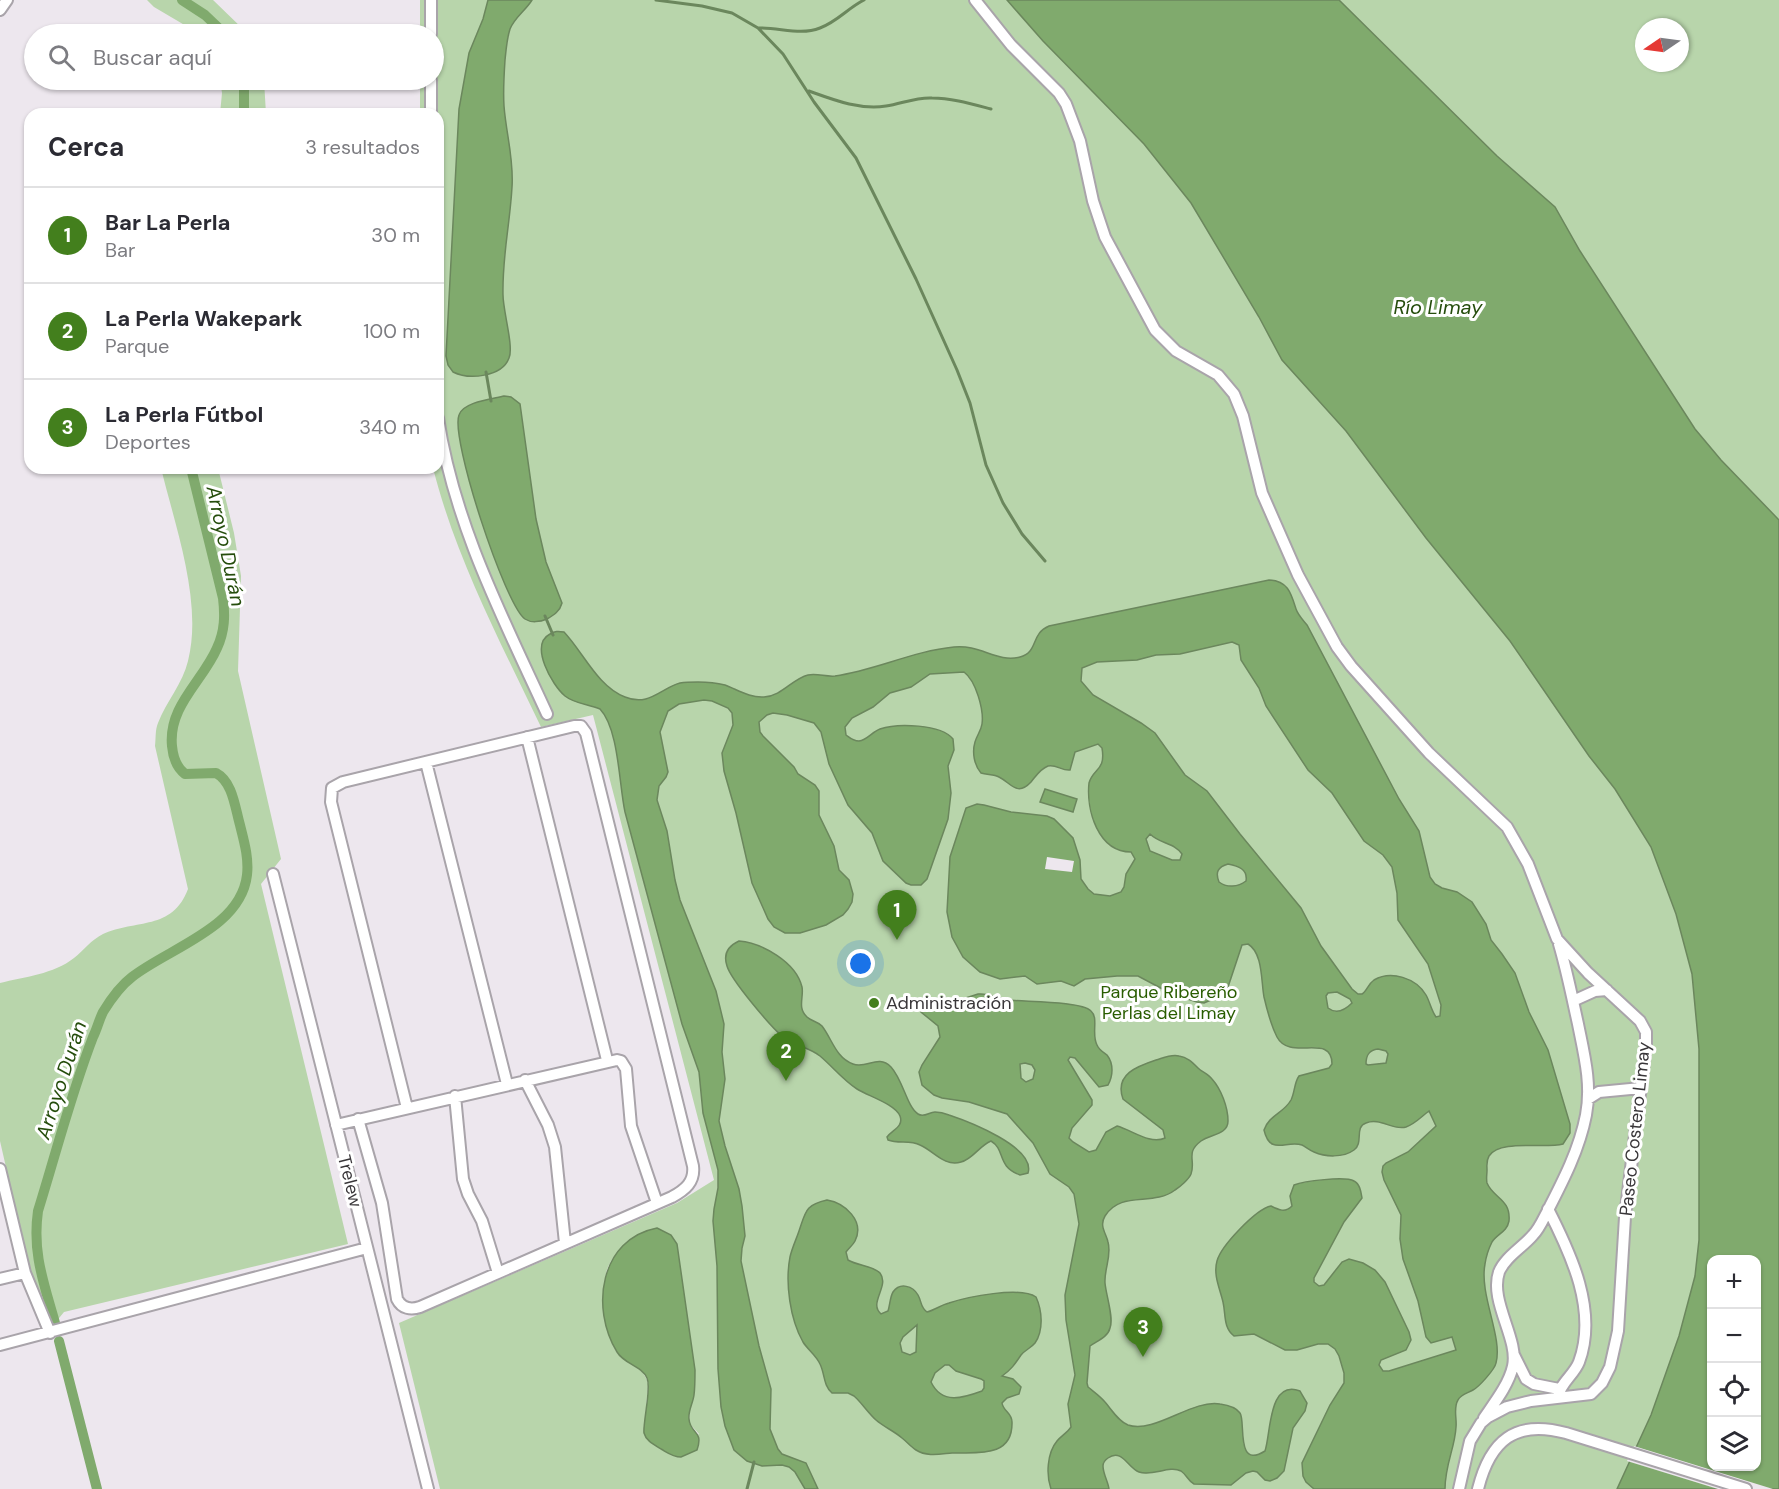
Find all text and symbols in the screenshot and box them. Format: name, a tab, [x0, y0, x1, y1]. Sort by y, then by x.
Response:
north arrow	[1635, 18, 1689, 72]
search box	[24, 24, 444, 90]
icon: search	[45, 41, 78, 74]
text: Buscar aquí	[93, 43, 212, 72]
text: Cerca	[48, 130, 124, 164]
text: 3 resultados	[305, 134, 420, 160]
text: Bar La Perla	[105, 208, 230, 237]
text: 1	[64, 222, 71, 248]
text: 30 m	[371, 222, 420, 248]
text: Bar	[105, 237, 135, 263]
water label: Río Limay	[1394, 294, 1483, 320]
text: La Perla Wakepark	[105, 304, 303, 333]
text: 2	[62, 318, 73, 344]
text: 100 m	[363, 318, 420, 344]
text: Parque	[105, 333, 169, 359]
text: La Perla Fútbol	[105, 400, 264, 429]
text: 3	[61, 414, 74, 440]
text: 340 m	[359, 414, 420, 440]
text: Deportes	[105, 429, 191, 455]
water label: Arroyo Durán	[200, 482, 251, 609]
pin: 1	[878, 890, 916, 940]
your location	[846, 949, 875, 978]
park label: Parque Ribereño Perlas del Limay	[1101, 980, 1237, 1025]
place label: Administración	[886, 991, 1012, 1015]
marker: Administración	[867, 996, 881, 1010]
water label: Arroyo Durán	[29, 1018, 92, 1143]
pin: 2	[766, 1032, 806, 1081]
street label: Paseo Costero Limay	[1614, 1041, 1656, 1217]
street label: Trelew	[332, 1152, 368, 1210]
map controls	[1707, 1255, 1761, 1471]
button: +	[1707, 1255, 1761, 1309]
pin: 3	[1124, 1308, 1162, 1357]
button: −	[1707, 1309, 1761, 1363]
button: locate	[1707, 1363, 1761, 1417]
button: layers	[1707, 1417, 1761, 1471]

